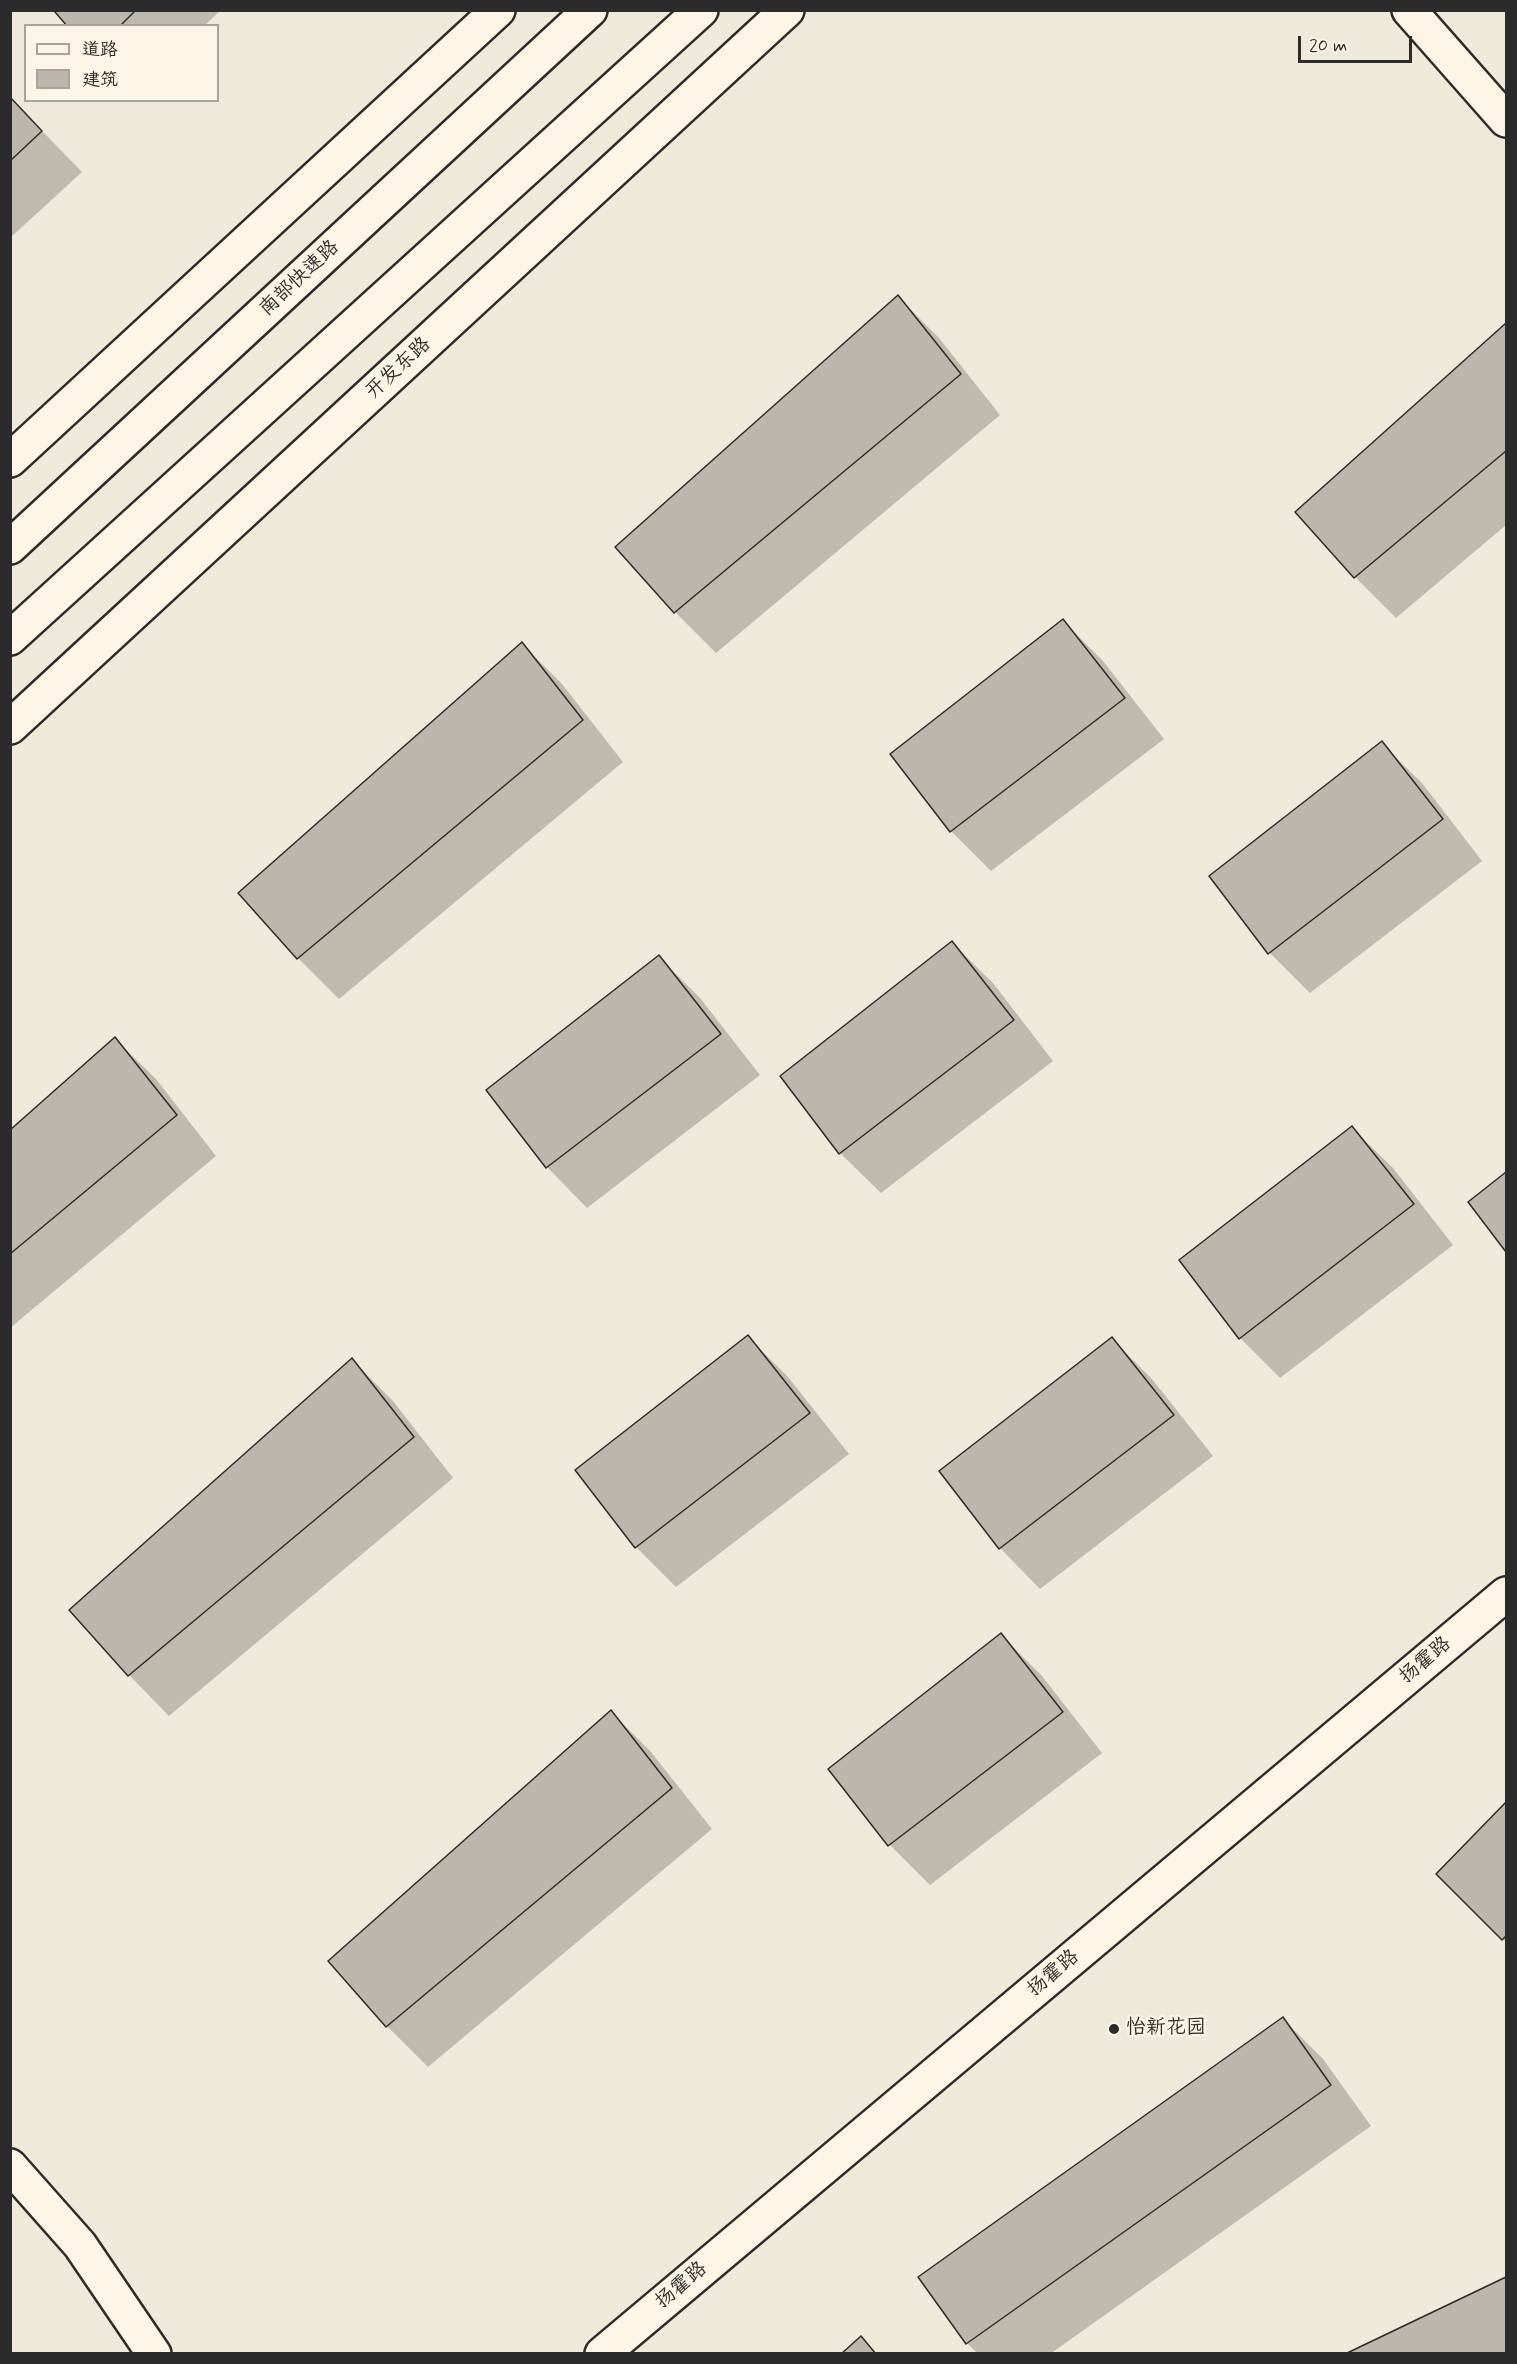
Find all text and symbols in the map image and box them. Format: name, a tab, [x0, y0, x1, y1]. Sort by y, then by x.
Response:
legend	[24, 24, 219, 102]
scale bar	[1301, 24, 1415, 62]
text: 20 m	[1309, 34, 1347, 58]
text: 道路	[82, 38, 118, 62]
text: 建筑	[82, 68, 118, 92]
street label: 南部快速路	[255, 236, 345, 322]
street label: 开发东路	[362, 333, 436, 405]
street label: 扬霍路	[1395, 1633, 1457, 1689]
street label: 扬霍路	[1023, 1946, 1085, 2002]
place label: 怡新花园	[1126, 2017, 1206, 2041]
marker: 怡新花园	[1107, 2022, 1121, 2036]
street label: 扬霍路	[651, 2258, 713, 2314]

